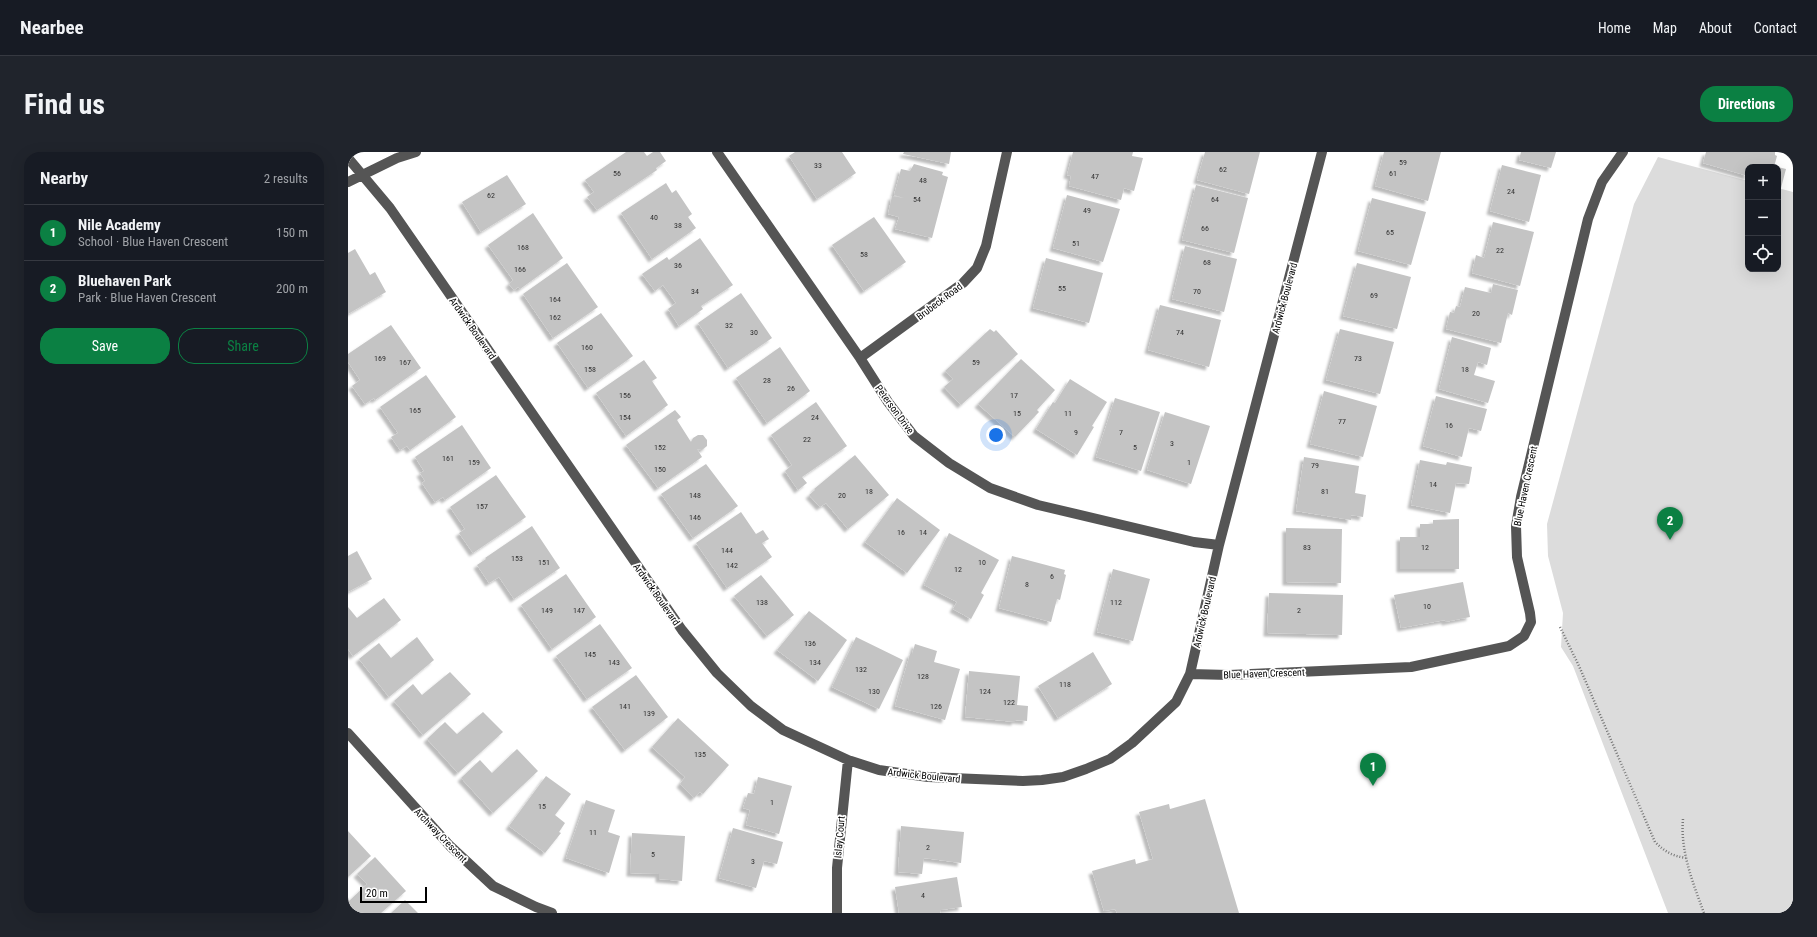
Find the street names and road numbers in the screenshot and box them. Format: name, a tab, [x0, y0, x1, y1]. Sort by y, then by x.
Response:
street label: Ardwick Boulevard	[1270, 261, 1299, 335]
street label: Brubeck Road	[914, 281, 964, 322]
street label: Ardwick Boulevard	[447, 295, 498, 361]
street label: Peterson Drive	[873, 383, 916, 436]
street label: Blue Haven Crescent	[1512, 445, 1539, 527]
street label: Ardwick Boulevard	[631, 561, 682, 627]
street label: Ardwick Boulevard	[1191, 575, 1218, 649]
street label: Blue Haven Crescent	[1223, 667, 1305, 680]
street label: Ardwick Boulevard	[887, 766, 961, 785]
street label: Archway Crescent	[412, 806, 469, 865]
street label: Islay Court	[832, 815, 847, 859]

